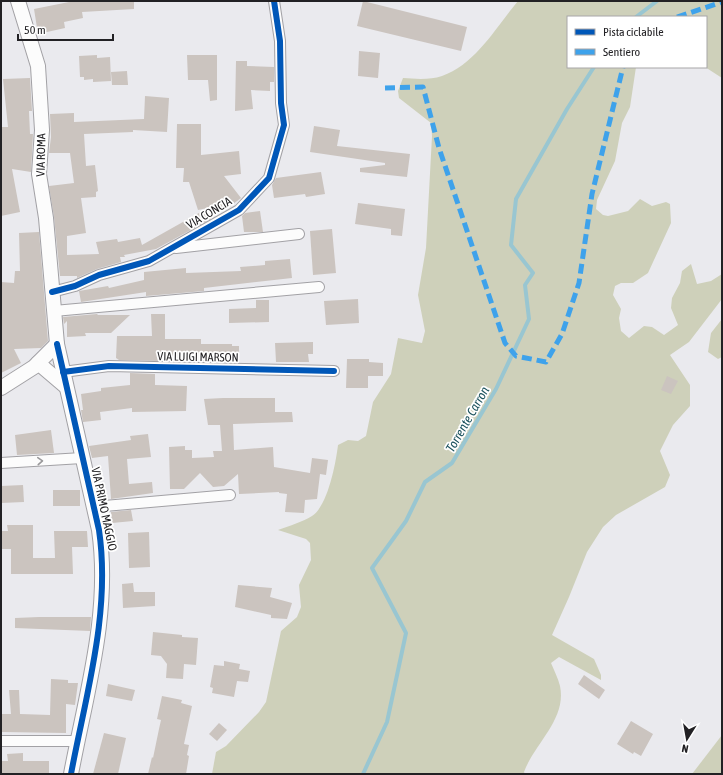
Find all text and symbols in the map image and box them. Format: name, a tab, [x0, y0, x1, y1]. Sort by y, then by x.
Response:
scale bar	[18, 16, 113, 42]
legend	[567, 16, 707, 68]
text: 50 m	[24, 23, 46, 37]
text: Pista ciclabile	[603, 25, 664, 39]
text: Sentiero	[603, 45, 641, 59]
street label: VIA ROMA	[34, 133, 48, 177]
street label: VIA CONCIA	[184, 194, 234, 232]
street label: VIA LUIGI MARSON	[157, 349, 239, 365]
water label: Torrente Carron	[443, 383, 493, 455]
one-way arrow	[37, 456, 43, 465]
street label: VIA PRIMO MAGGIO	[88, 466, 120, 552]
north arrow	[667, 719, 707, 759]
text: N	[681, 742, 689, 755]

